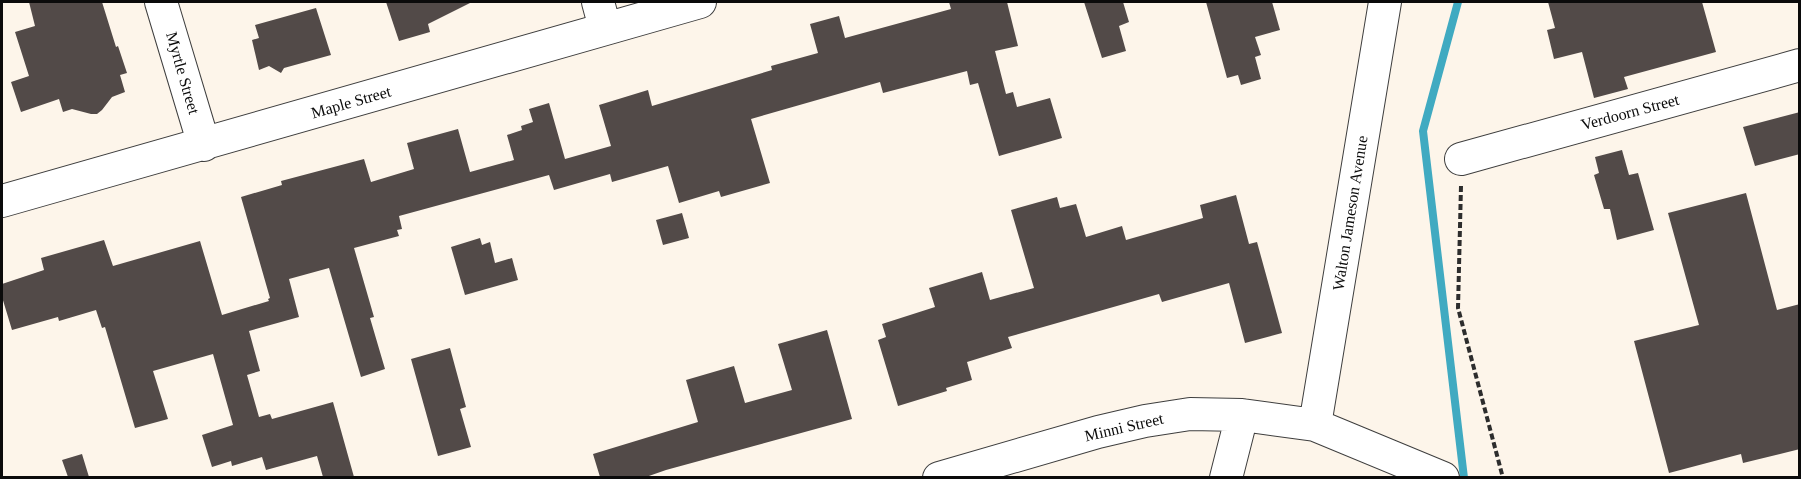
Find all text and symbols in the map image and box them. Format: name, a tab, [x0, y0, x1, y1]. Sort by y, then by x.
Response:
street label: Myrtle Street	[162, 30, 203, 117]
street label: Maple Street	[309, 82, 394, 122]
street label: Verdoorn Street	[1579, 91, 1681, 133]
street label: Walton Jameson Avenue	[1329, 134, 1371, 292]
street label: Minni Street	[1083, 410, 1166, 444]

